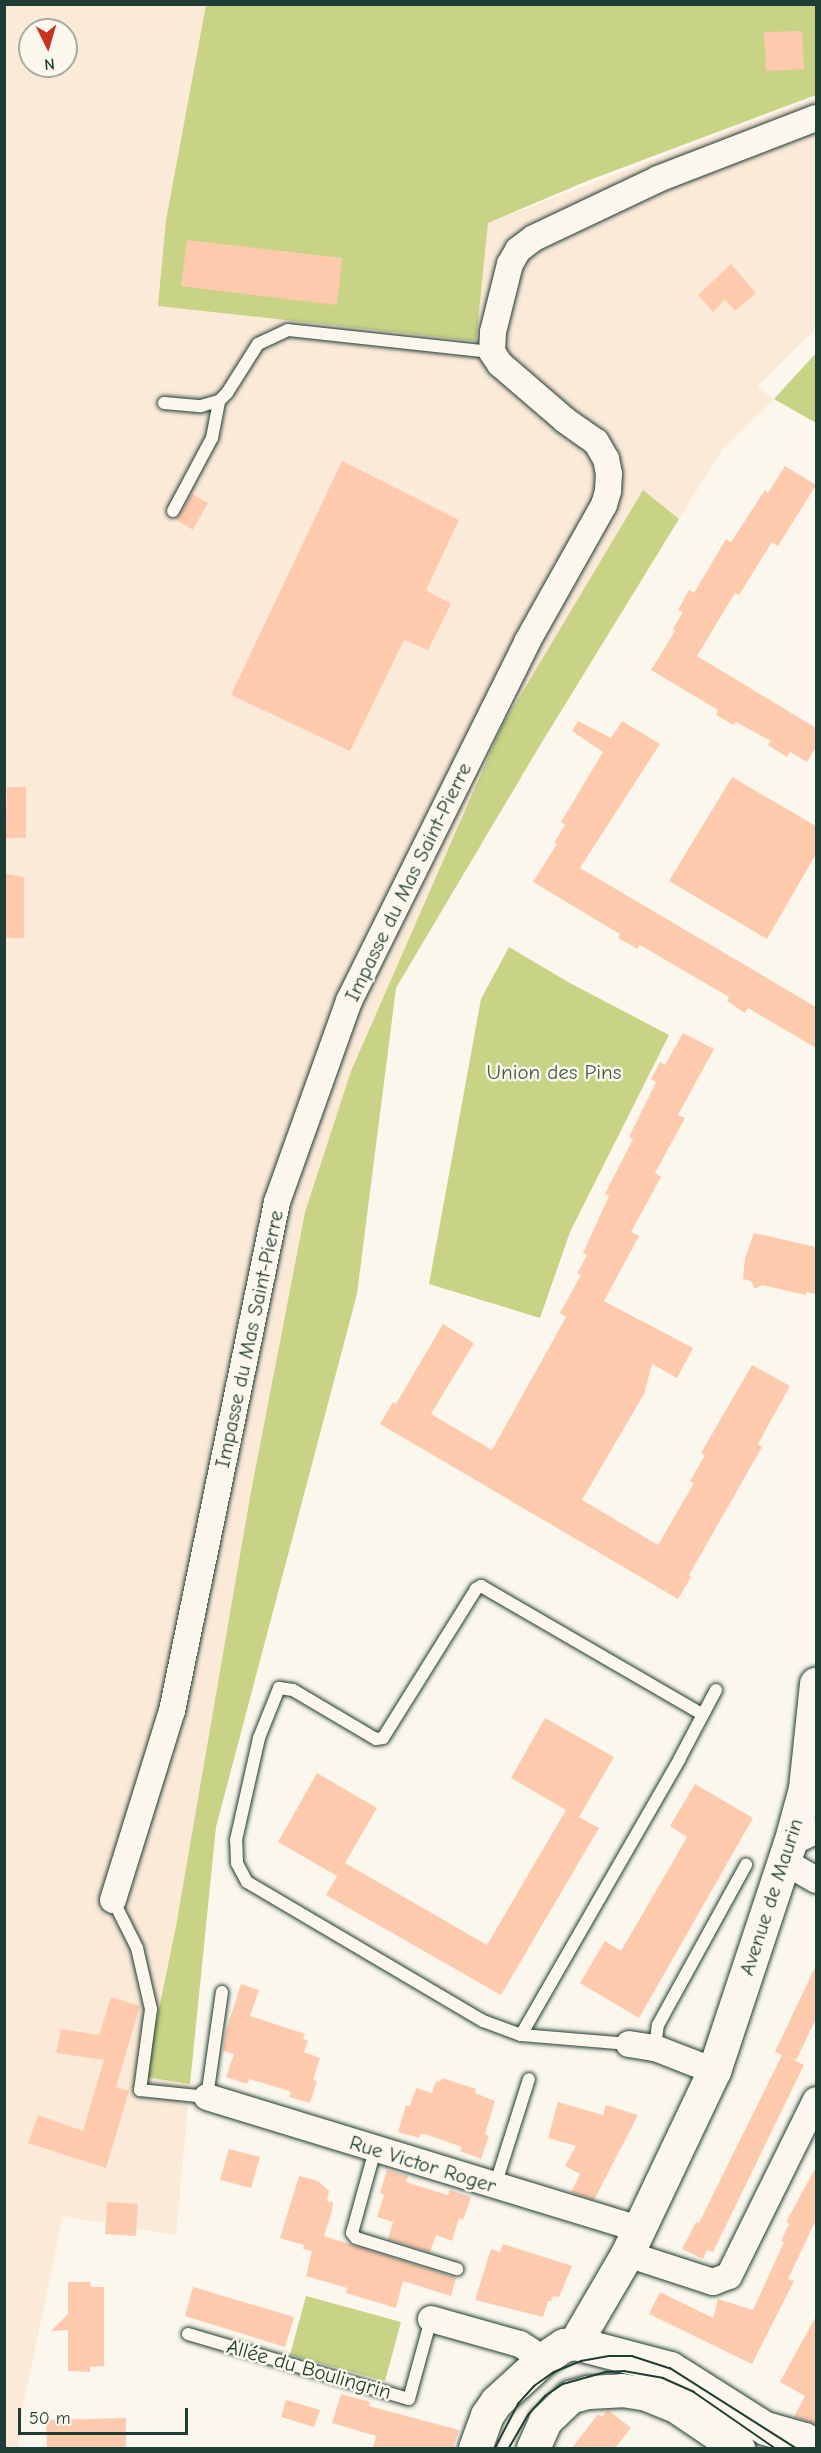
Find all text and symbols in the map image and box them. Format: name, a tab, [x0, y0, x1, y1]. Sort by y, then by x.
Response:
north arrow	[18, 18, 78, 78]
text: N	[43, 55, 55, 73]
street label: Impasse du Mas Saint-Pierre	[339, 758, 477, 1006]
park label: Union des Pins	[487, 1059, 621, 1085]
street label: Impasse du Mas Saint-Pierre	[209, 1208, 289, 1470]
street label: Avenue de Maurin	[734, 1815, 808, 1979]
street label: Rue Victor Roger	[347, 2130, 499, 2198]
street label: Allée du Boulingrin	[224, 2333, 394, 2405]
scale bar	[21, 2396, 190, 2434]
text: 50 m	[29, 2408, 71, 2429]

